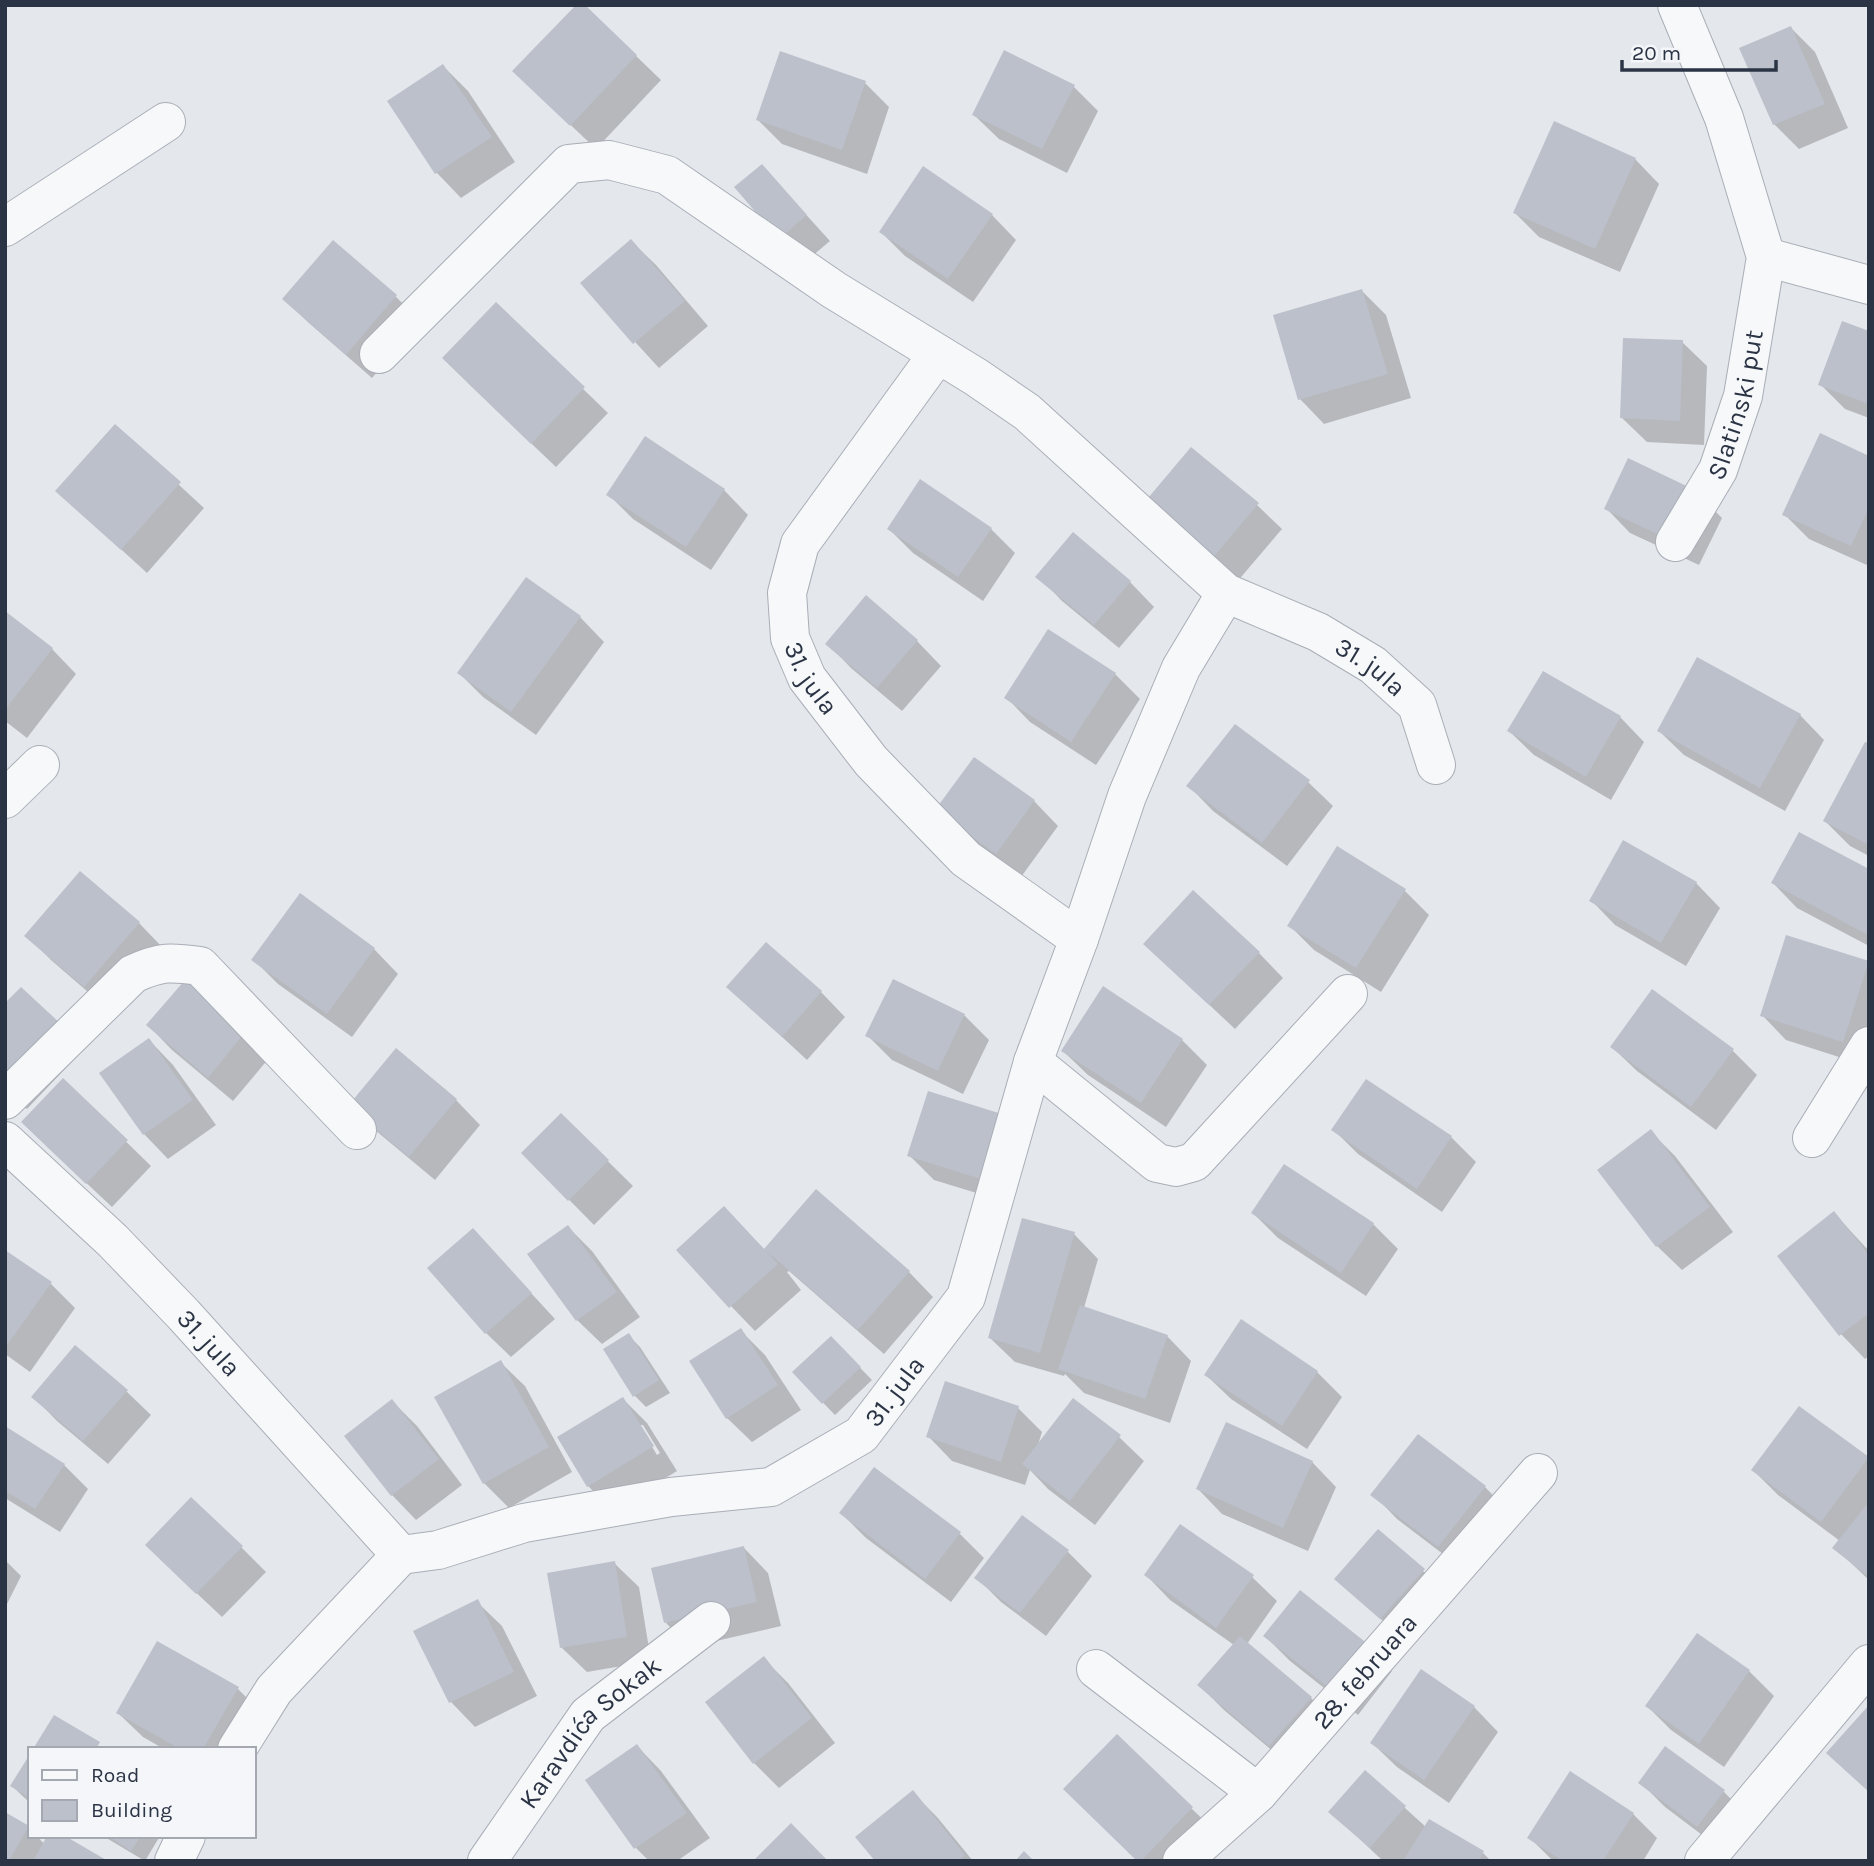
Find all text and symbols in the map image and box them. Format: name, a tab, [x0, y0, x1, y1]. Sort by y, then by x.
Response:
scale bar	[1622, 28, 1776, 72]
text: 20 m	[1632, 41, 1681, 65]
street label: Slatinski put	[1700, 327, 1769, 485]
street label: 31. jula	[1330, 631, 1412, 703]
street label: 31. jula	[778, 637, 845, 721]
street label: 31. jula	[171, 1302, 247, 1383]
street label: 31. jula	[858, 1350, 931, 1433]
street label: 28. februara	[1306, 1607, 1423, 1735]
street label: Karavdića Sokak	[512, 1650, 667, 1815]
legend	[28, 1747, 256, 1838]
text: Road	[91, 1763, 139, 1787]
text: Building	[91, 1798, 172, 1822]

